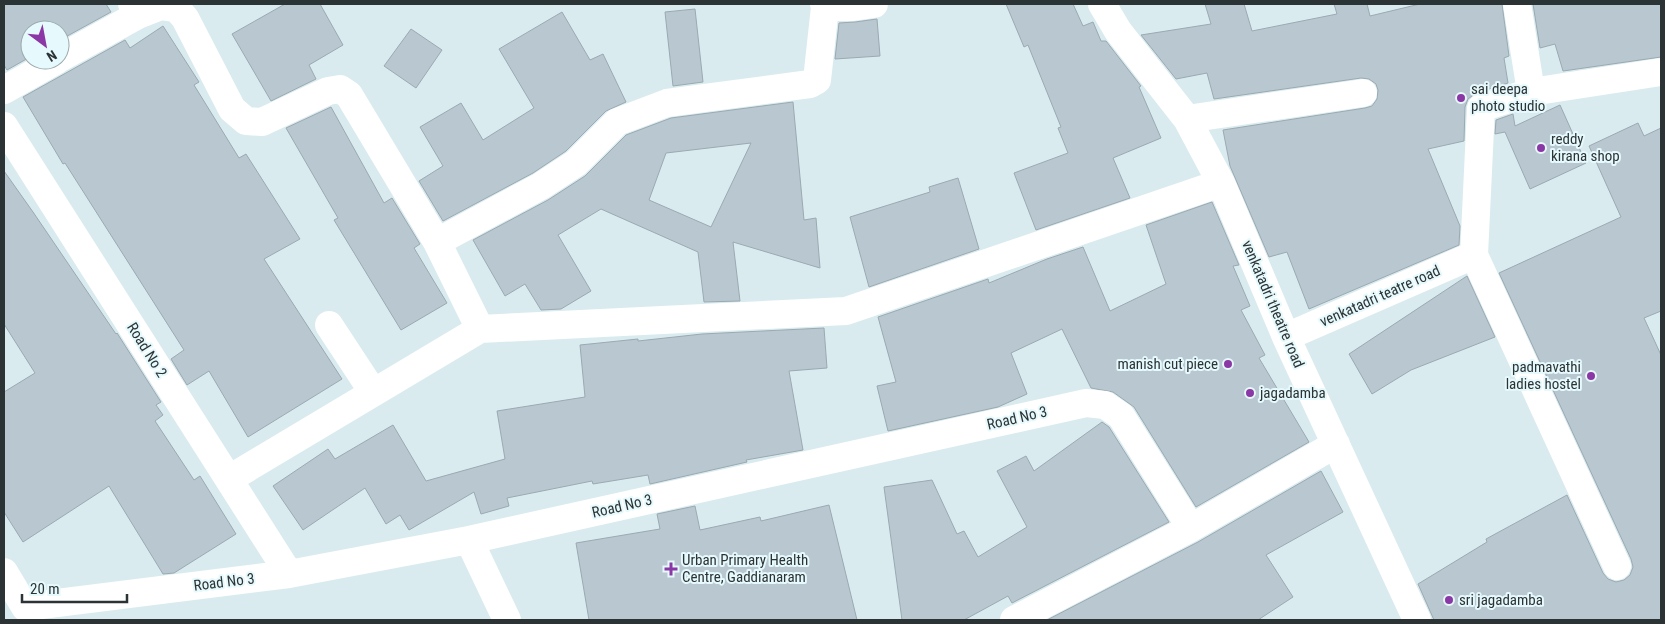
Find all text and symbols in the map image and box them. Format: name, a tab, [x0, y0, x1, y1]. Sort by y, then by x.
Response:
north arrow	[20, 20, 70, 70]
text: N	[44, 47, 60, 65]
place label: sai deepa photo studio	[1471, 80, 1545, 115]
marker: sai deepa photo studio	[1455, 92, 1467, 104]
place label: reddy kirana shop	[1551, 130, 1620, 165]
marker: reddy kirana shop	[1535, 142, 1547, 154]
street label: venkatadri theatre road	[1238, 237, 1308, 371]
street label: venkatadri teatre road	[1317, 261, 1443, 331]
street label: Road No 2	[123, 319, 171, 381]
place label: manish cut piece	[1117, 355, 1218, 373]
marker: manish cut piece	[1222, 358, 1234, 370]
place label: padmavathi ladies hostel	[1506, 358, 1581, 393]
marker: padmavathi ladies hostel	[1585, 370, 1597, 382]
place label: jagadamba	[1259, 384, 1326, 402]
marker: jagadamba	[1244, 387, 1256, 399]
street label: Road No 3	[985, 402, 1049, 434]
street label: Road No 3	[590, 490, 654, 522]
place label: Urban Primary Health Centre, Gaddianaram	[682, 551, 808, 586]
marker: Urban Primary Health Centre, Gaddianaram	[664, 562, 678, 576]
street label: Road No 3	[193, 569, 255, 595]
scale bar	[22, 572, 128, 604]
text: 20 m	[30, 580, 60, 598]
place label: sri jagadamba	[1459, 591, 1543, 609]
marker: sri jagadamba	[1443, 594, 1455, 606]

